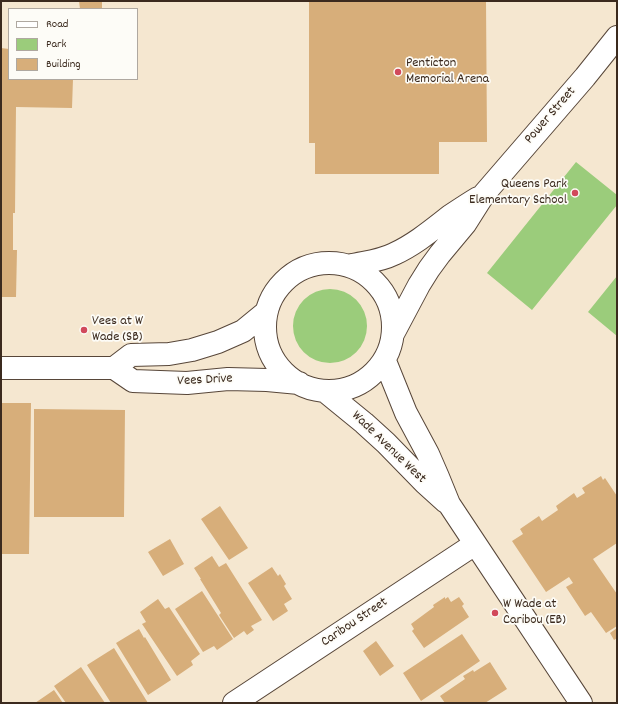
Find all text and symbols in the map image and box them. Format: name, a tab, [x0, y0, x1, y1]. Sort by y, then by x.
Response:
legend	[8, 8, 138, 80]
text: Road	[46, 16, 68, 33]
text: Park	[46, 36, 66, 53]
text: Building	[46, 56, 81, 73]
place label: Penticton Memorial Arena	[406, 56, 489, 88]
marker: Penticton Memorial Arena	[393, 67, 403, 77]
street label: Power Street	[522, 84, 580, 148]
place label: Queens Park Elementary School	[469, 177, 567, 210]
marker: Queens Park Elementary School	[570, 188, 580, 198]
place label: Vees at W Wade (SB)	[92, 314, 143, 346]
marker: Vees at W Wade (SB)	[79, 325, 89, 335]
street label: Vees Drive	[177, 371, 233, 391]
street label: Wade Avenue West	[347, 408, 429, 488]
street label: Caribou Street	[318, 595, 392, 651]
place label: W Wade at Caribou (EB)	[503, 597, 566, 630]
marker: W Wade at Caribou (EB)	[490, 608, 500, 618]

